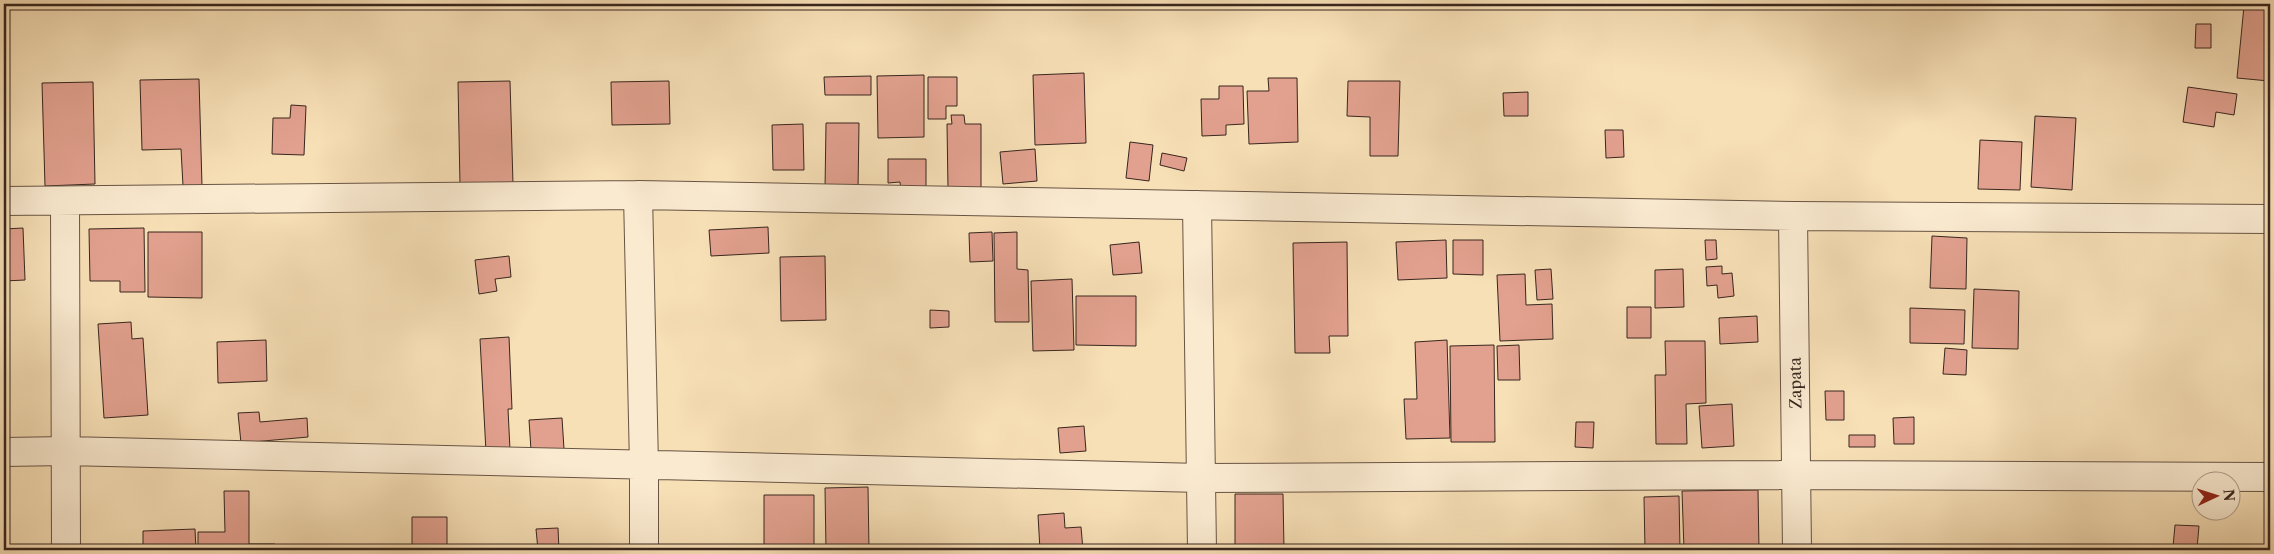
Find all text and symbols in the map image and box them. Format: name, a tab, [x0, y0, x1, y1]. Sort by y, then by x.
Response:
street label: Zapata	[1785, 356, 1805, 409]
north arrow	[2192, 472, 2242, 522]
text: N	[2220, 488, 2238, 502]

